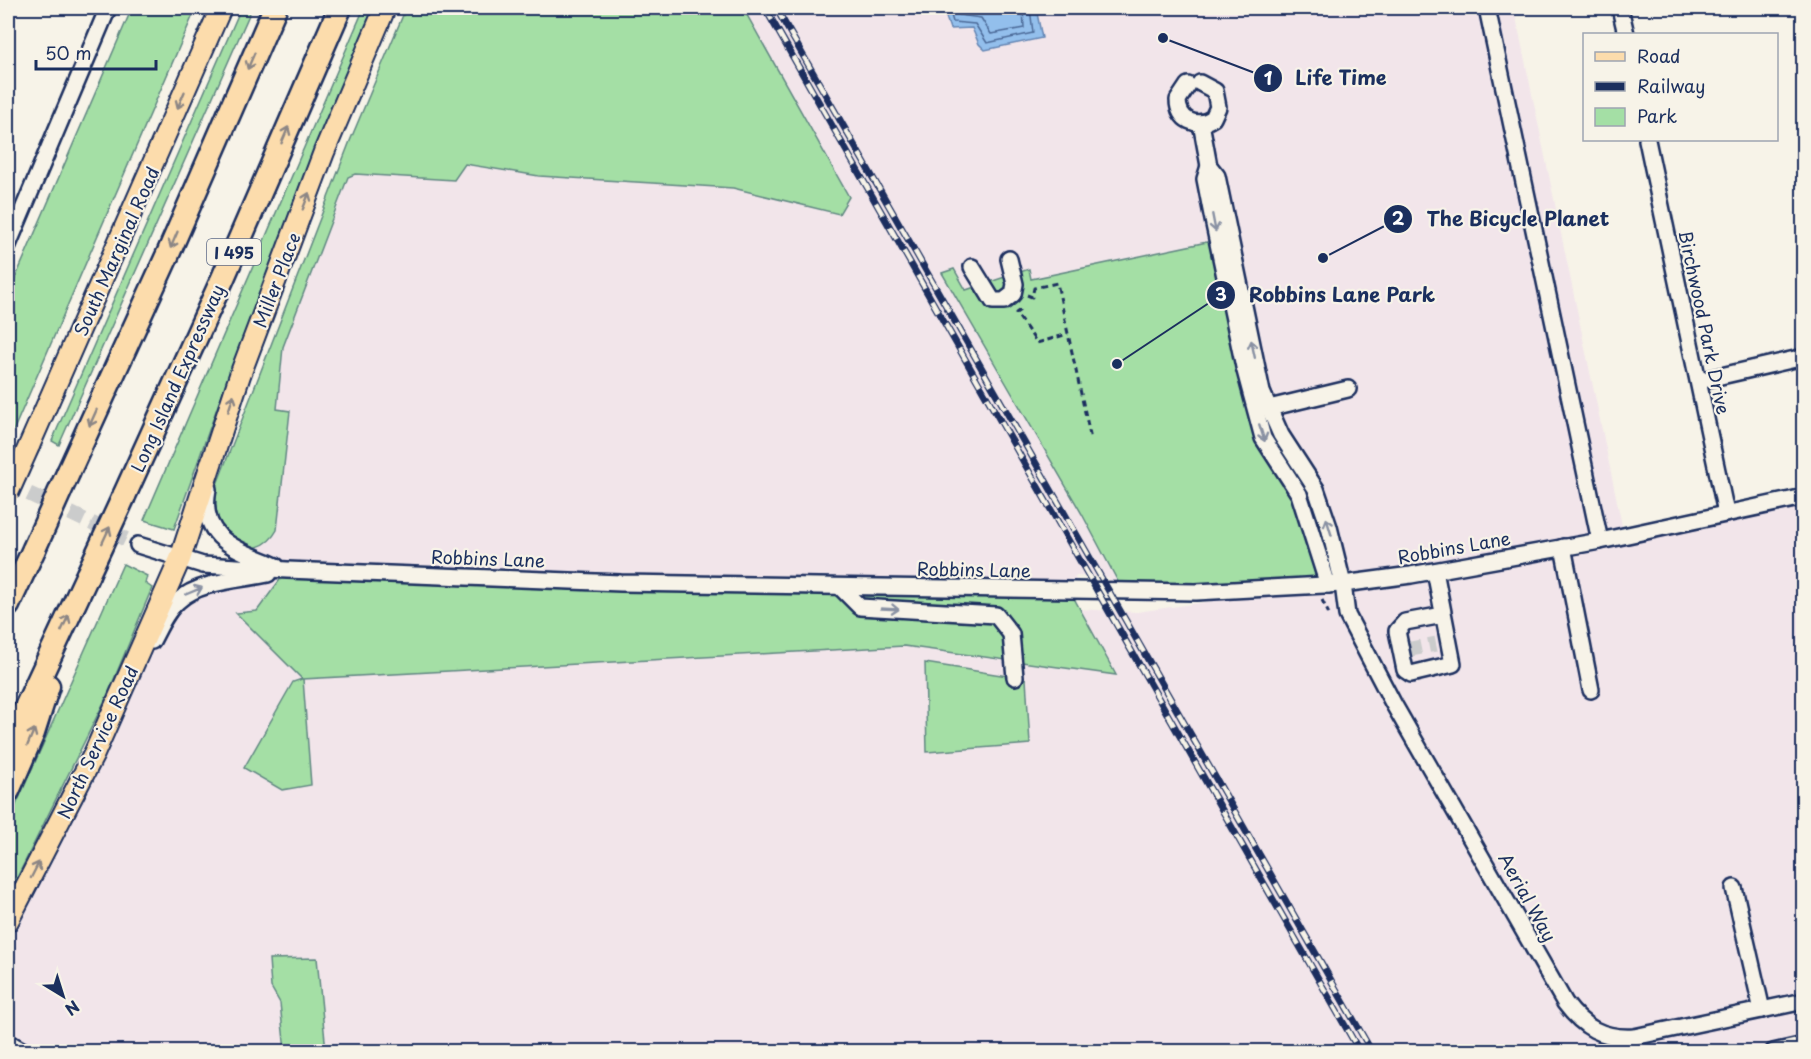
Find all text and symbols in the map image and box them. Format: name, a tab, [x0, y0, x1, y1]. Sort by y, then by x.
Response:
scale bar	[36, 33, 156, 71]
legend	[1583, 33, 1778, 141]
text: 50 m	[45, 39, 92, 66]
text: Road	[1637, 42, 1681, 69]
one-way arrow	[245, 52, 256, 70]
callout: Life Time	[1253, 59, 1399, 97]
text: Life Time	[1295, 62, 1387, 92]
text: 1	[1264, 64, 1273, 91]
text: Railway	[1637, 72, 1705, 99]
one-way arrow	[175, 90, 187, 108]
text: Park	[1637, 102, 1677, 129]
one-way arrow	[279, 127, 291, 145]
street label: South Marginal Road	[66, 162, 166, 340]
one-way arrow	[301, 192, 312, 210]
callout: The Bicycle Planet	[1383, 200, 1622, 238]
text: The Bicycle Planet	[1427, 203, 1610, 233]
text: 2	[1392, 204, 1405, 231]
one-way arrow	[1209, 212, 1220, 232]
street label: Birchwood Park Drive	[1672, 227, 1738, 417]
street label: Miller Place	[246, 229, 306, 331]
one-way arrow	[168, 231, 179, 249]
road number: I 495	[207, 239, 261, 265]
callout: Robbins Lane Park	[1206, 276, 1447, 314]
text: Robbins Lane Park	[1249, 279, 1436, 309]
street label: Long Island Expressway	[123, 280, 231, 476]
text: 3	[1215, 280, 1227, 307]
one-way arrow	[1247, 340, 1259, 359]
one-way arrow	[226, 394, 237, 413]
one-way arrow	[87, 408, 99, 426]
one-way arrow	[1257, 423, 1268, 442]
one-way arrow	[1323, 518, 1334, 537]
street label: Robbins Lane	[1395, 524, 1513, 570]
one-way arrow	[101, 526, 112, 544]
street label: Robbins Lane	[430, 543, 546, 573]
street label: Robbins Lane	[917, 555, 1031, 583]
one-way arrow	[185, 585, 203, 596]
one-way arrow	[879, 604, 899, 615]
one-way arrow	[60, 615, 72, 633]
street label: North Service Road	[50, 661, 144, 823]
one-way arrow	[26, 729, 37, 747]
street label: Aerial Way	[1492, 847, 1564, 947]
one-way arrow	[29, 862, 41, 879]
north arrow	[33, 966, 93, 1026]
text: N	[60, 995, 85, 1022]

